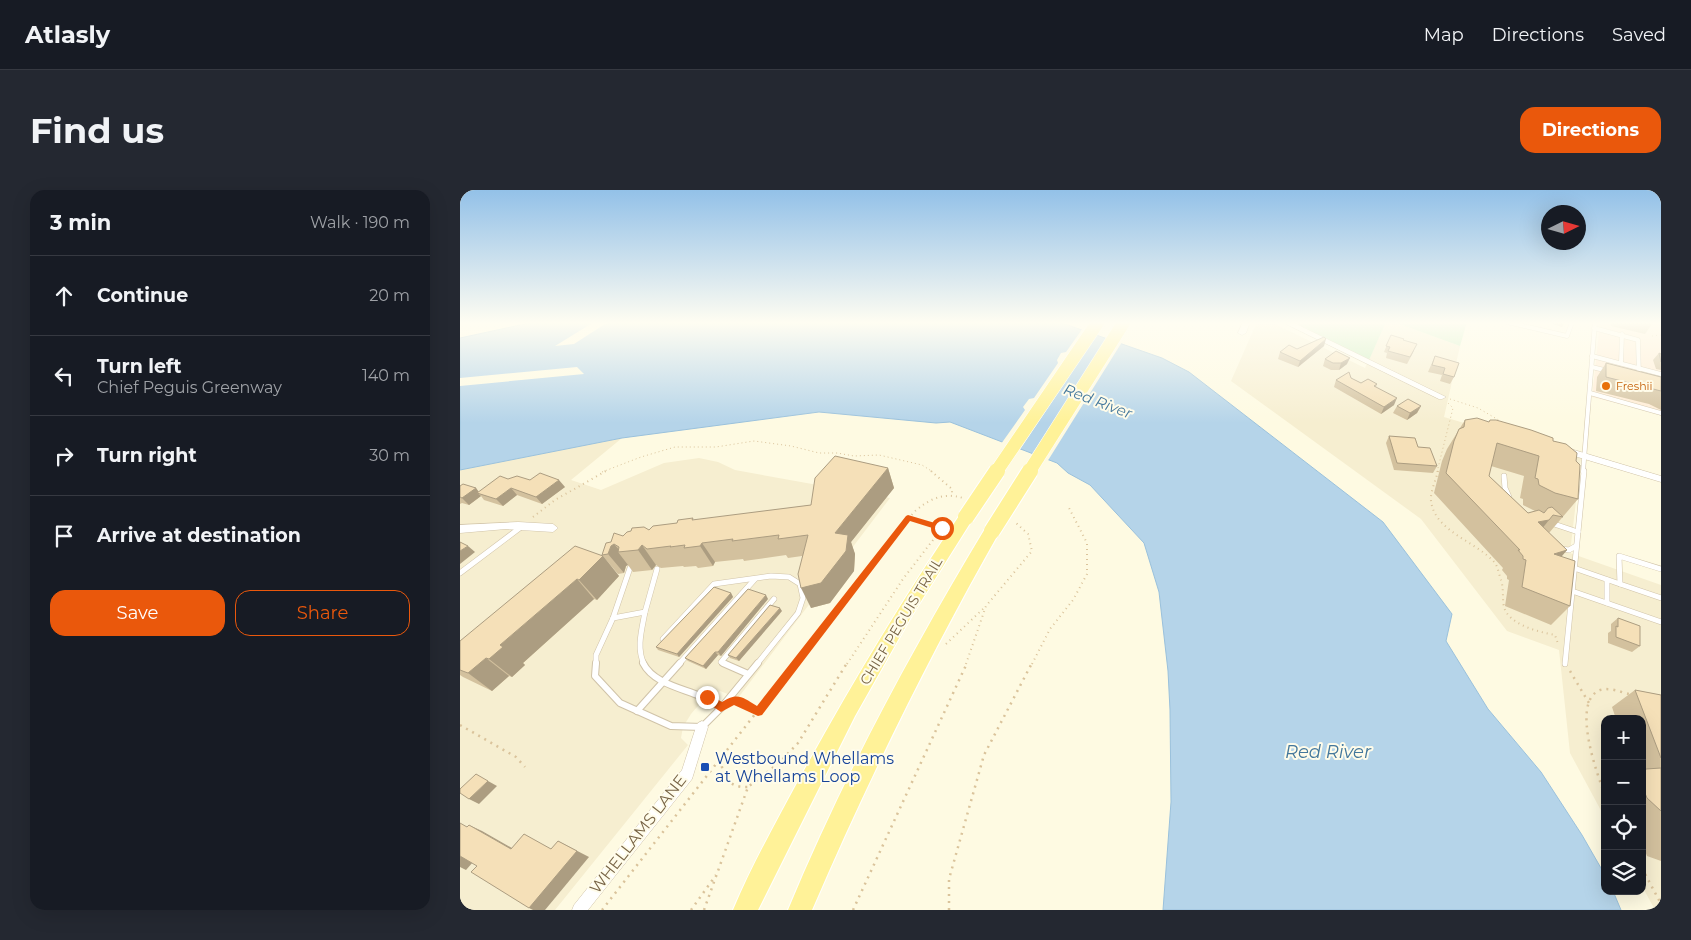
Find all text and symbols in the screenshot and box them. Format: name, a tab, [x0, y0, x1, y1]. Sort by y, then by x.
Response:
text: Atlasly	[25, 20, 110, 49]
text: Map	[1424, 24, 1464, 46]
text: Directions	[1492, 24, 1584, 46]
text: Saved	[1612, 24, 1666, 46]
button: Directions	[1520, 107, 1661, 153]
text: Find us	[30, 109, 164, 152]
north arrow	[1541, 205, 1586, 250]
text: 3 min	[50, 210, 111, 235]
text: Walk · 190 m	[310, 213, 410, 232]
icon: ahead	[50, 282, 78, 310]
text: Continue	[97, 284, 188, 307]
text: 20 m	[369, 286, 410, 305]
text: Turn left	[97, 355, 182, 378]
icon: left	[50, 362, 78, 390]
text: 140 m	[362, 366, 410, 385]
text: Chief Peguis Greenway	[97, 378, 282, 397]
water label: Red River	[1061, 379, 1136, 423]
place label: Freshii	[1616, 379, 1653, 393]
marker: Freshii	[1600, 380, 1612, 392]
icon: right	[50, 442, 78, 470]
text: Turn right	[97, 444, 197, 467]
text: 30 m	[369, 446, 410, 465]
route start	[931, 517, 954, 540]
icon: arrive	[50, 522, 78, 550]
text: Arrive at destination	[97, 524, 301, 547]
street label: CHIEF PEGUIS TRAIL	[856, 553, 947, 688]
button: Save	[50, 590, 225, 636]
button: Share	[235, 590, 410, 636]
route end	[696, 686, 719, 709]
map controls	[1601, 715, 1646, 895]
button: +	[1601, 715, 1646, 760]
water label: Red River	[1285, 741, 1372, 763]
place label: Westbound Whellams at Whellams Loop	[715, 749, 894, 786]
button: −	[1601, 760, 1646, 805]
marker: Westbound Whellams at Whellams Loop	[699, 761, 711, 773]
street label: WHELLAMS LANE	[586, 771, 690, 897]
button: locate	[1601, 805, 1646, 850]
button: layers	[1601, 850, 1646, 895]

